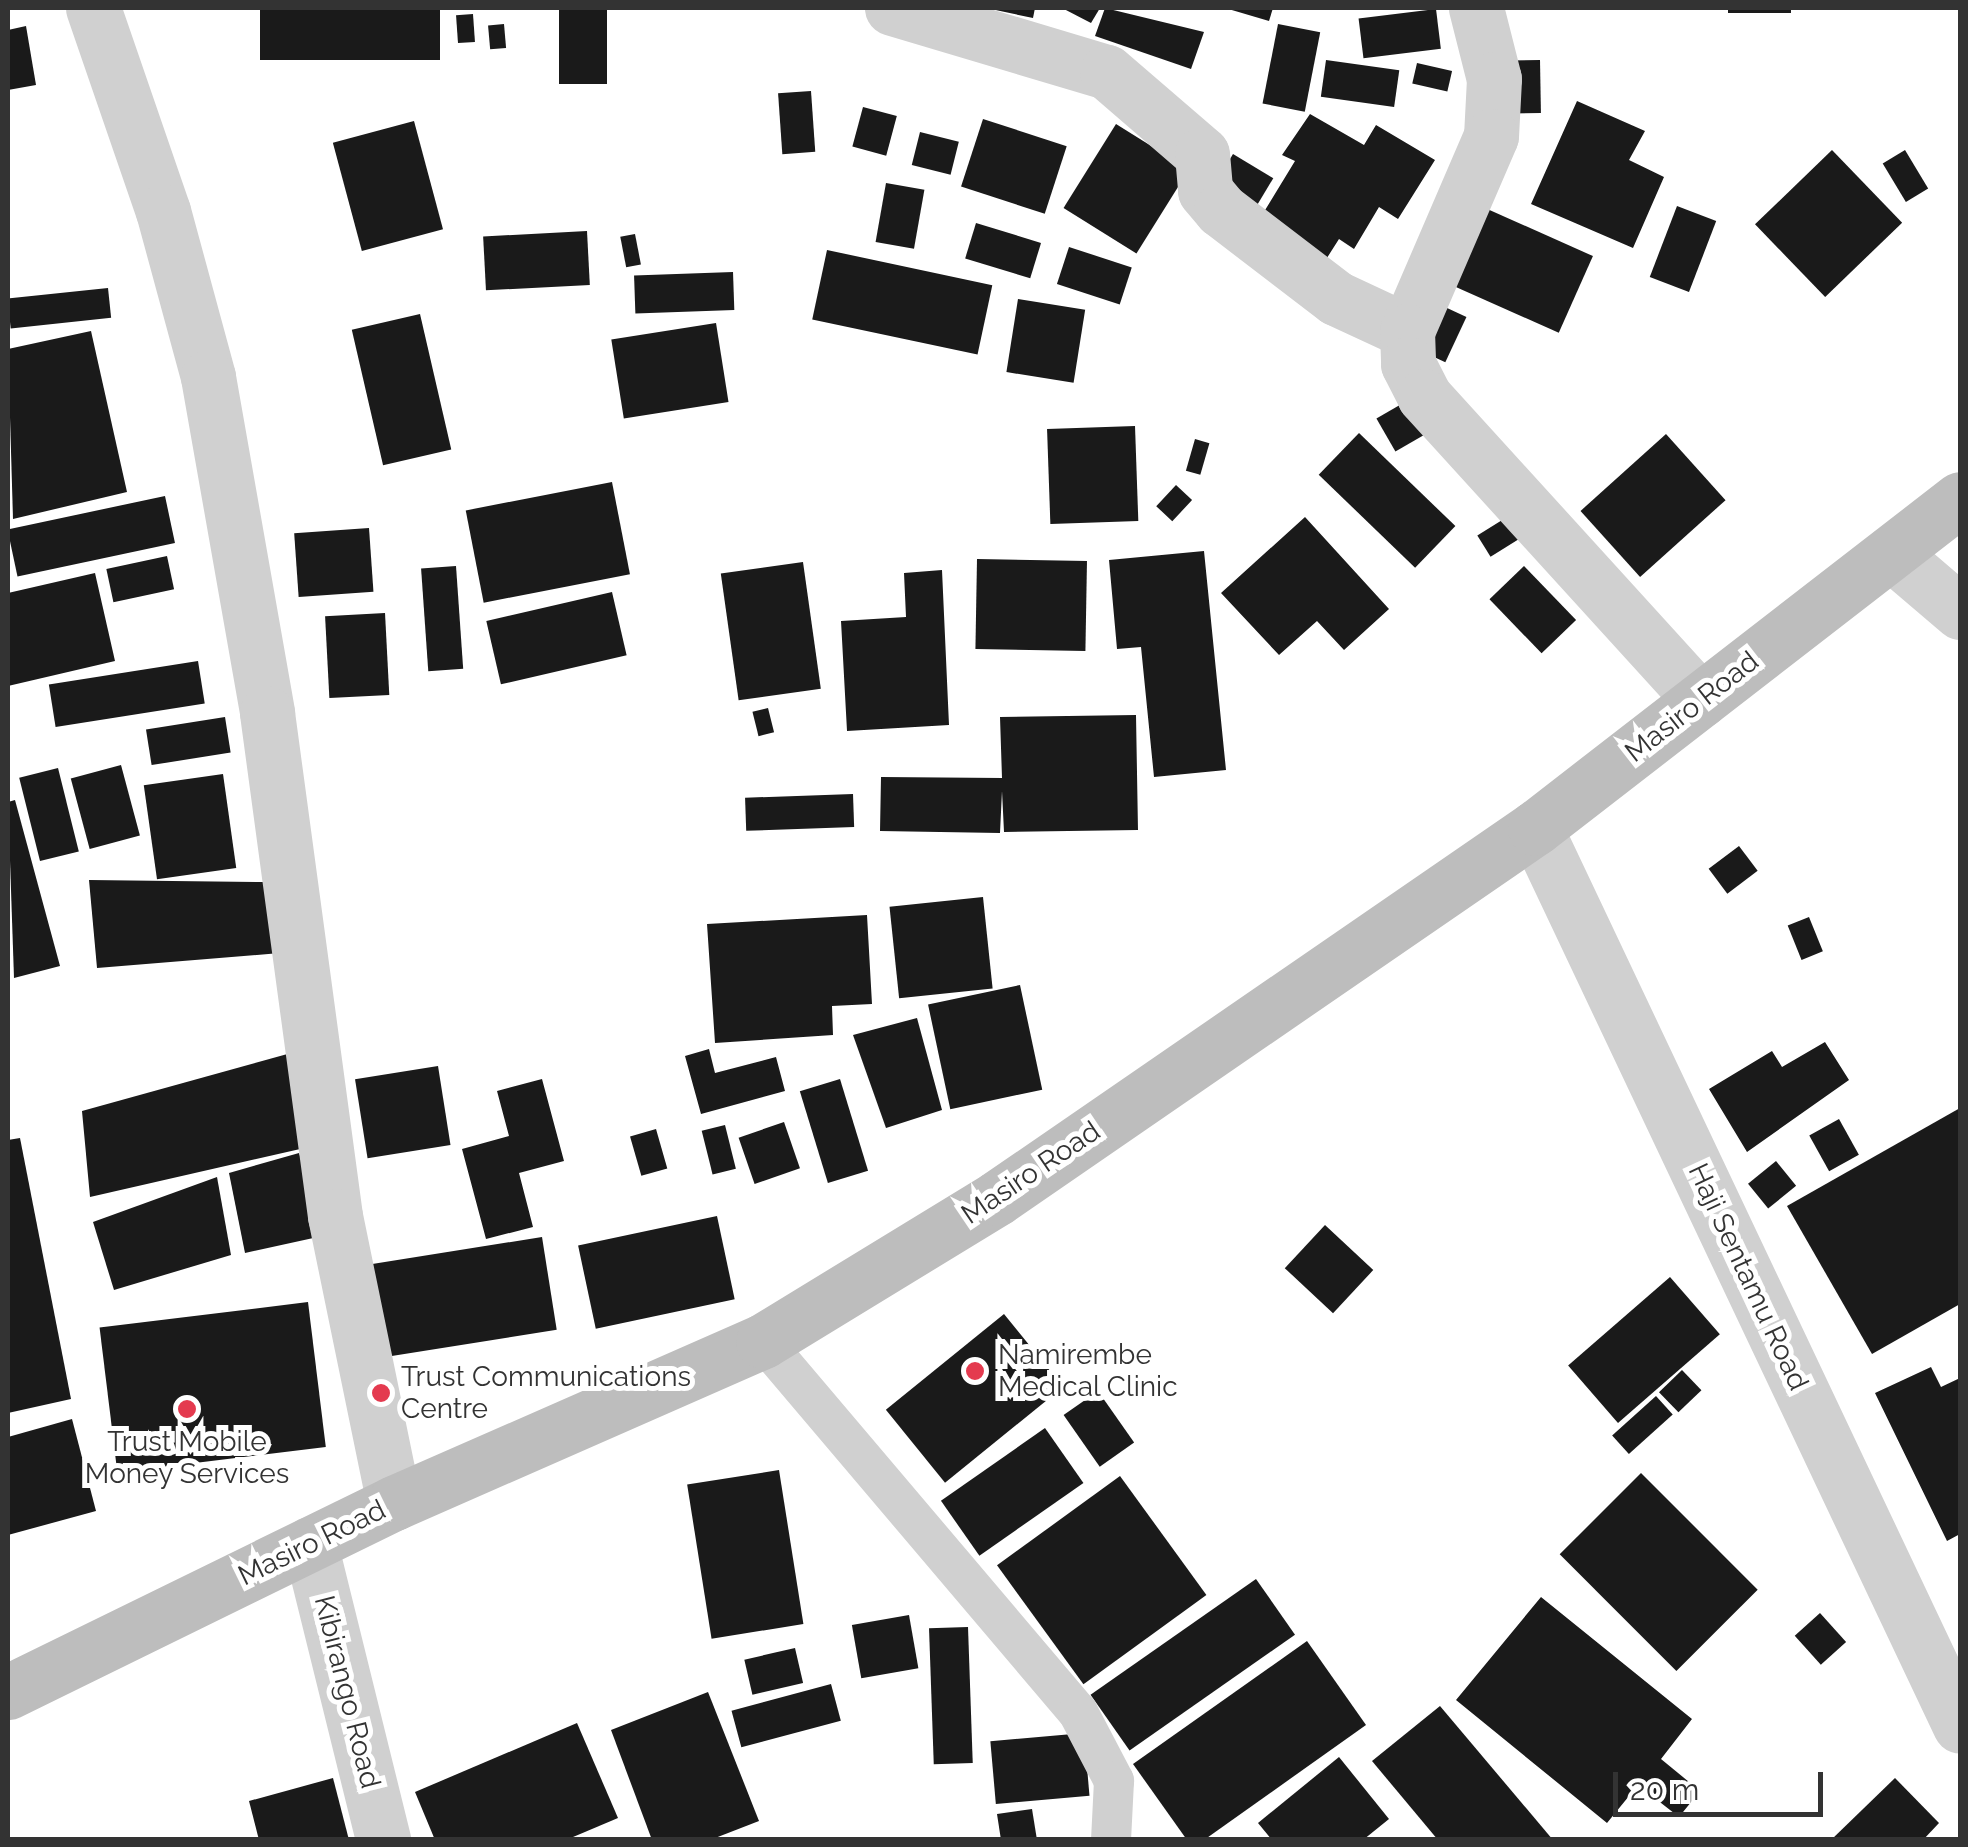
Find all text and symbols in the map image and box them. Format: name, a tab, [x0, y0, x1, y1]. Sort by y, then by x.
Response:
street label: Masiro Road	[1619, 645, 1765, 769]
street label: Masiro Road	[955, 1114, 1107, 1232]
street label: Haji Sentamu Road	[1681, 1158, 1815, 1396]
place label: Namirembe Medical Clinic	[998, 1338, 1178, 1404]
marker: Namirembe Medical Clinic	[962, 1358, 988, 1384]
place label: Trust Communications Centre	[401, 1360, 691, 1426]
marker: Trust Communications Centre	[370, 1382, 392, 1404]
marker: Trust Mobile Money Services	[176, 1398, 198, 1420]
place label: Trust Mobile Money Services	[84, 1425, 290, 1491]
street label: Masiro Road	[233, 1493, 391, 1593]
street label: Kibirango Road	[307, 1592, 387, 1792]
scale bar	[1618, 1752, 1828, 1814]
text: 20 m	[1630, 1772, 1699, 1807]

